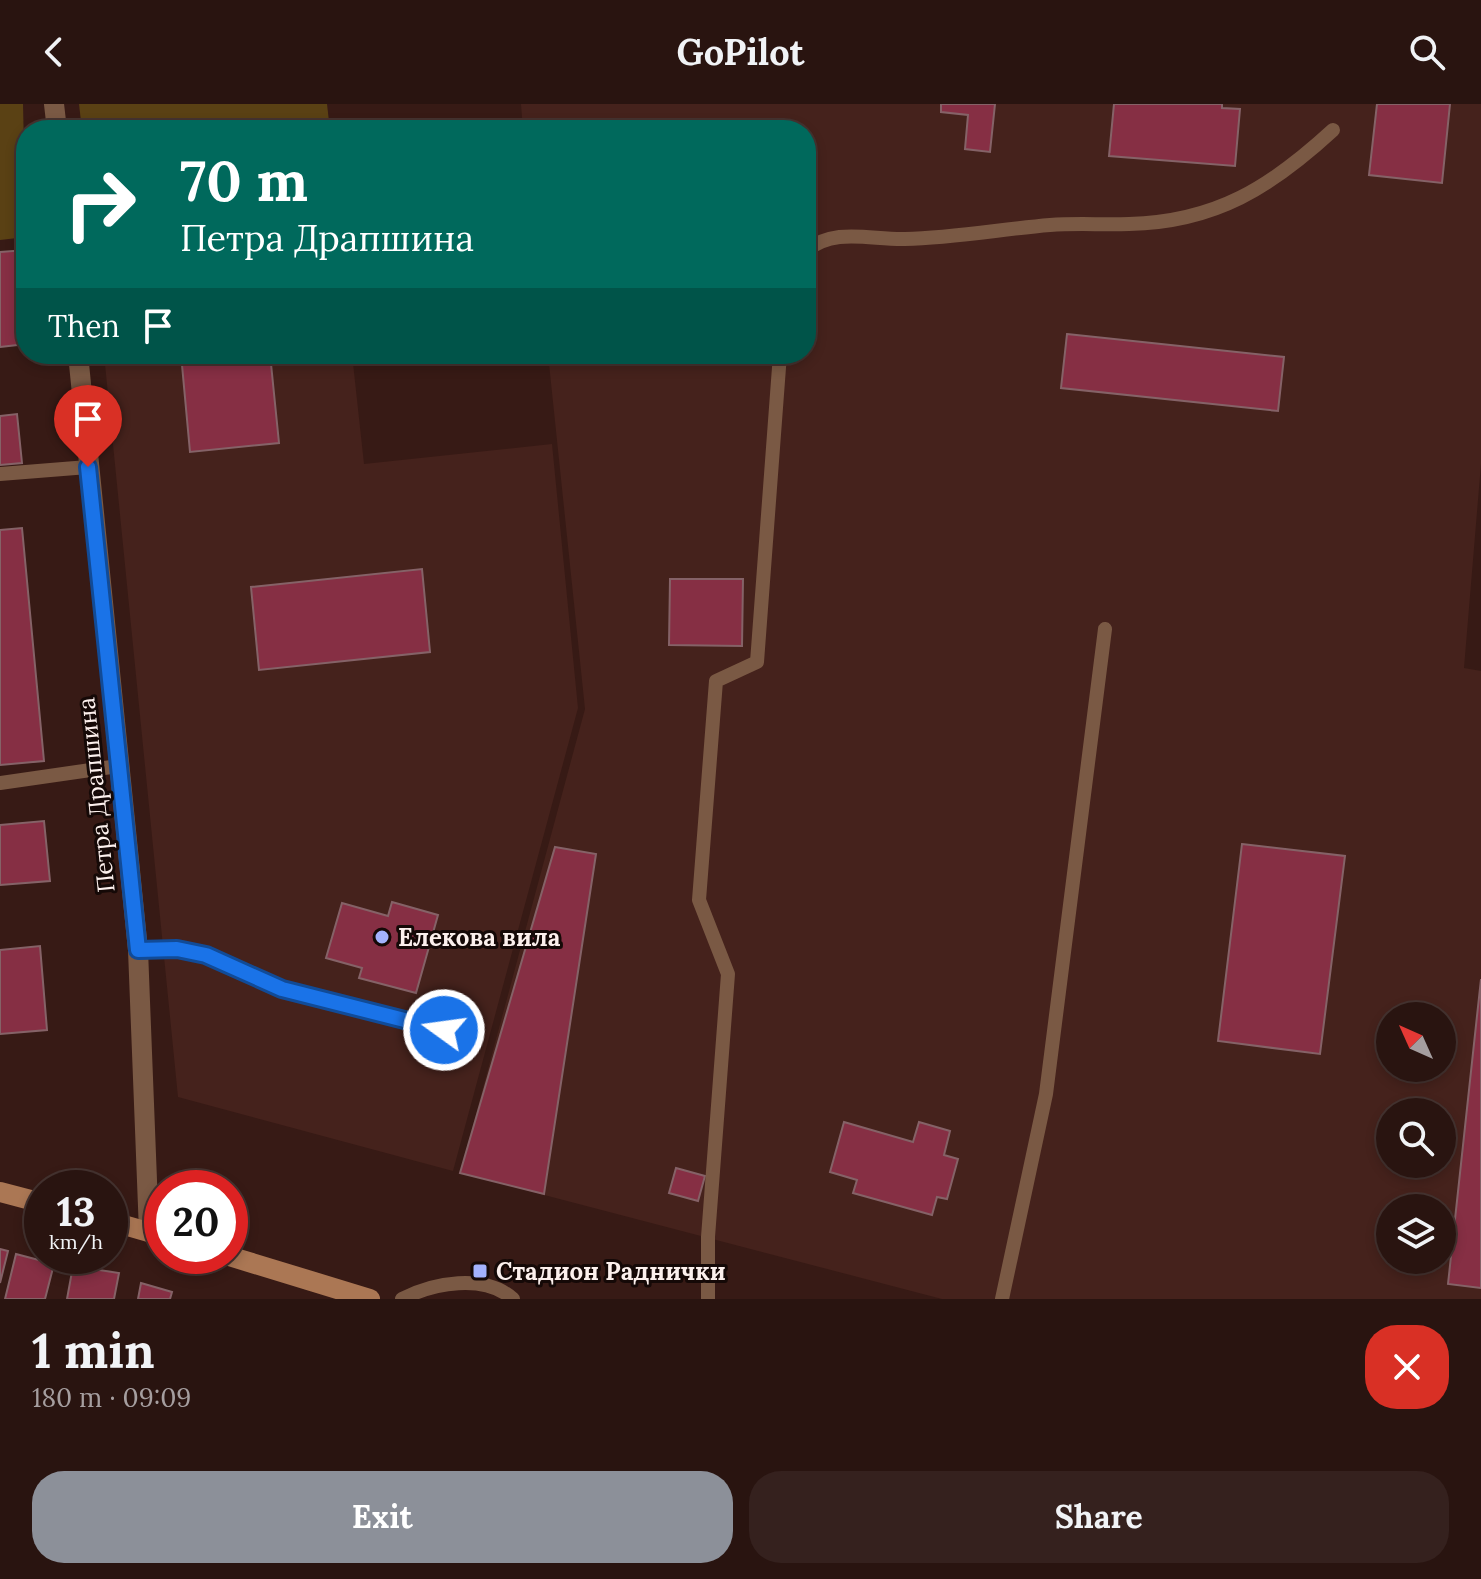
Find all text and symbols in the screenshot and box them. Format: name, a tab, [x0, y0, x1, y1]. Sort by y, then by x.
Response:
text: GoPilot	[677, 29, 804, 75]
icon: back	[32, 30, 76, 74]
icon: search	[1405, 30, 1449, 74]
text: 70 m	[180, 145, 308, 216]
icon: right	[48, 152, 152, 256]
text: Петра Драпшина	[180, 215, 474, 261]
icon: arrive	[136, 304, 180, 348]
text: Then	[48, 307, 120, 345]
pin	[54, 385, 122, 467]
icon: arrive	[66, 397, 110, 441]
street label: Петра Драпшина	[70, 696, 122, 894]
place label: Елекова вила	[398, 922, 561, 953]
marker: Елекова вила	[373, 928, 391, 946]
position arrow	[402, 988, 486, 1072]
north arrow	[1376, 1002, 1456, 1082]
map controls	[1376, 1002, 1456, 1274]
button: search	[1376, 1098, 1456, 1178]
speed limit sign: 20	[144, 1170, 248, 1274]
text: 13	[57, 1186, 95, 1237]
button: layers	[1376, 1194, 1456, 1274]
text: km/h	[49, 1229, 103, 1254]
place label: Стадион Раднички	[496, 1256, 726, 1287]
marker: Стадион Раднички	[471, 1262, 489, 1280]
text: 1 min	[32, 1320, 155, 1381]
button: close	[1365, 1325, 1449, 1409]
text: 180 m · 09:09	[32, 1381, 191, 1414]
button: Exit	[32, 1471, 733, 1563]
button: Share	[749, 1471, 1449, 1563]

